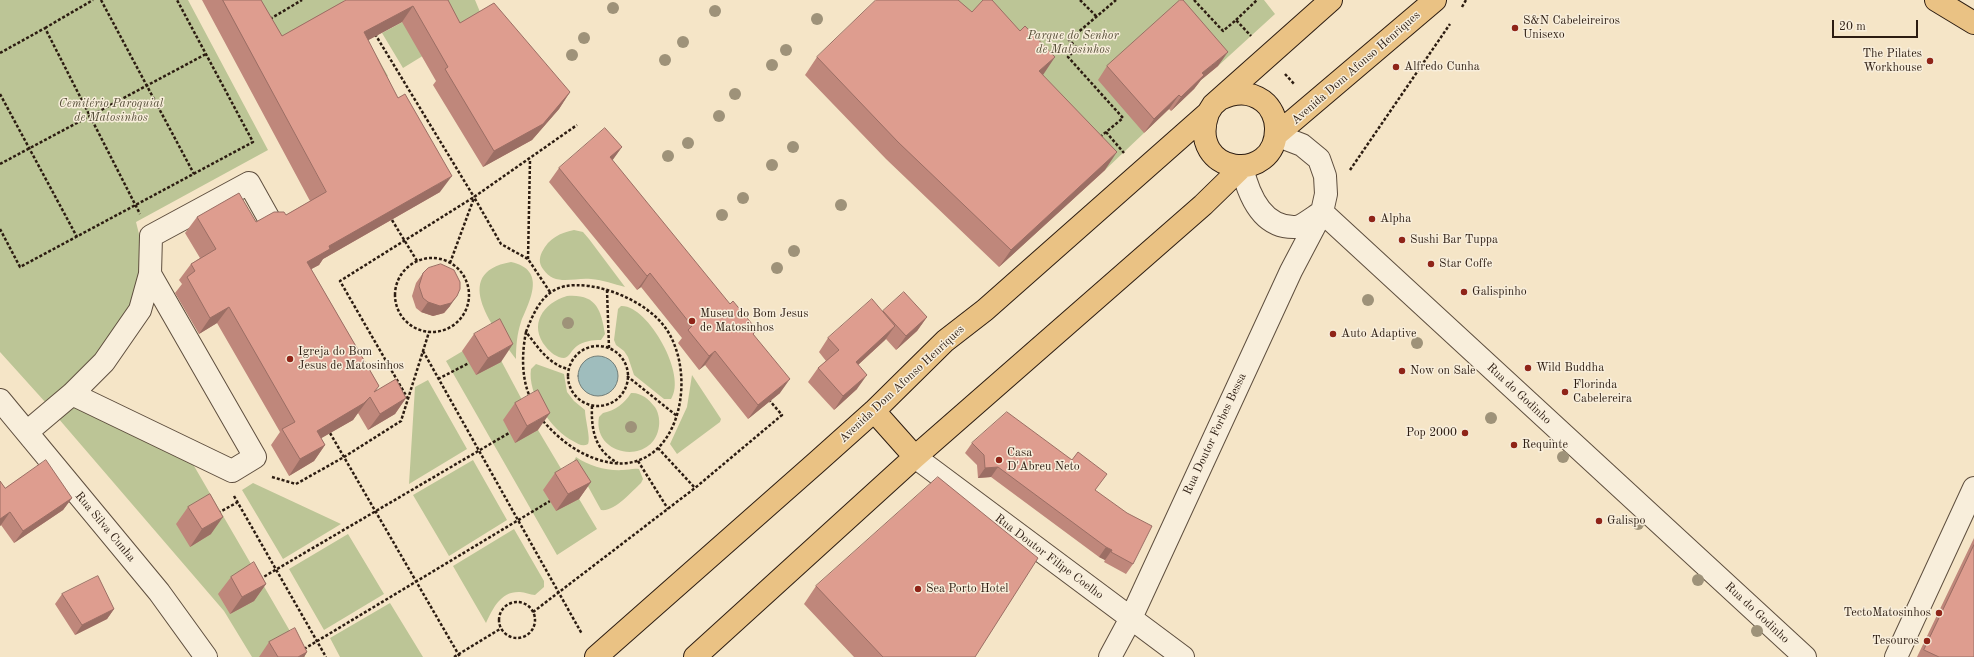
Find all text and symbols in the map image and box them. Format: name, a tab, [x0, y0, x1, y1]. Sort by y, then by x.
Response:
street label: Avenida Dom Afonso Henriques	[1289, 8, 1423, 128]
scale bar	[1834, 12, 1920, 38]
place label: S&N Cabeleireiros Unisexo	[1523, 14, 1620, 42]
text: 20 m	[1839, 21, 1866, 33]
marker: S&N Cabeleireiros Unisexo	[1510, 23, 1520, 33]
park label: Parque do Senhor de Matosinhos	[1027, 29, 1119, 57]
place label: The Pilates Workhouse	[1863, 47, 1922, 75]
marker: The Pilates Workhouse	[1925, 56, 1935, 66]
place label: Alfredo Cunha	[1404, 60, 1480, 74]
marker: Alfredo Cunha	[1391, 62, 1401, 72]
park label: Cemitério Paroquial de Matosinhos	[59, 97, 163, 125]
place label: Alpha	[1380, 212, 1411, 226]
marker: Alpha	[1367, 214, 1377, 224]
place label: Sushi Bar Tuppa	[1410, 233, 1498, 247]
marker: Sushi Bar Tuppa	[1397, 235, 1407, 245]
place label: Star Coffe	[1439, 257, 1492, 271]
marker: Star Coffe	[1426, 259, 1436, 269]
place label: Galispinho	[1472, 285, 1527, 299]
marker: Galispinho	[1459, 287, 1469, 297]
place label: Museu do Bom Jesus de Matosinhos	[700, 307, 808, 335]
marker: Museu do Bom Jesus de Matosinhos	[687, 316, 697, 326]
street label: Avenida Dom Afonso Henriques	[836, 322, 968, 446]
place label: Auto Adaptive	[1341, 327, 1416, 341]
marker: Auto Adaptive	[1328, 329, 1338, 339]
place label: Igreja do Bom Jesus de Matosinhos	[298, 345, 404, 373]
marker: Igreja do Bom Jesus de Matosinhos	[285, 354, 295, 364]
street label: Rua do Godinho	[1484, 360, 1554, 428]
place label: Wild Buddha	[1536, 361, 1604, 375]
marker: Wild Buddha	[1523, 363, 1533, 373]
place label: Now on Sale	[1410, 364, 1476, 378]
marker: Now on Sale	[1397, 366, 1407, 376]
street label: Rua Doutor Forbes Bessa	[1180, 371, 1250, 497]
place label: Florinda Cabelereira	[1573, 378, 1632, 406]
marker: Florinda Cabelereira	[1560, 387, 1570, 397]
place label: Pop 2000	[1406, 426, 1457, 440]
marker: Pop 2000	[1460, 428, 1470, 438]
place label: Requinte	[1522, 438, 1568, 452]
marker: Requinte	[1509, 440, 1519, 450]
place label: Casa D'Abreu Neto	[1007, 446, 1080, 474]
marker: Casa D'Abreu Neto	[994, 455, 1004, 465]
street label: Rua Silva Cunha	[72, 489, 138, 565]
street label: Rua Doutor Filipe Coelho	[992, 511, 1106, 603]
place label: Galispo	[1607, 514, 1645, 528]
marker: Galispo	[1594, 516, 1604, 526]
street label: Rua do Godinho	[1722, 579, 1792, 647]
place label: Sea Porto Hotel	[926, 582, 1009, 596]
marker: Sea Porto Hotel	[913, 584, 923, 594]
place label: TectoMatosinhos	[1844, 606, 1931, 620]
marker: TectoMatosinhos	[1934, 608, 1944, 618]
place label: Tesouros	[1872, 634, 1919, 648]
marker: Tesouros	[1922, 636, 1932, 646]

